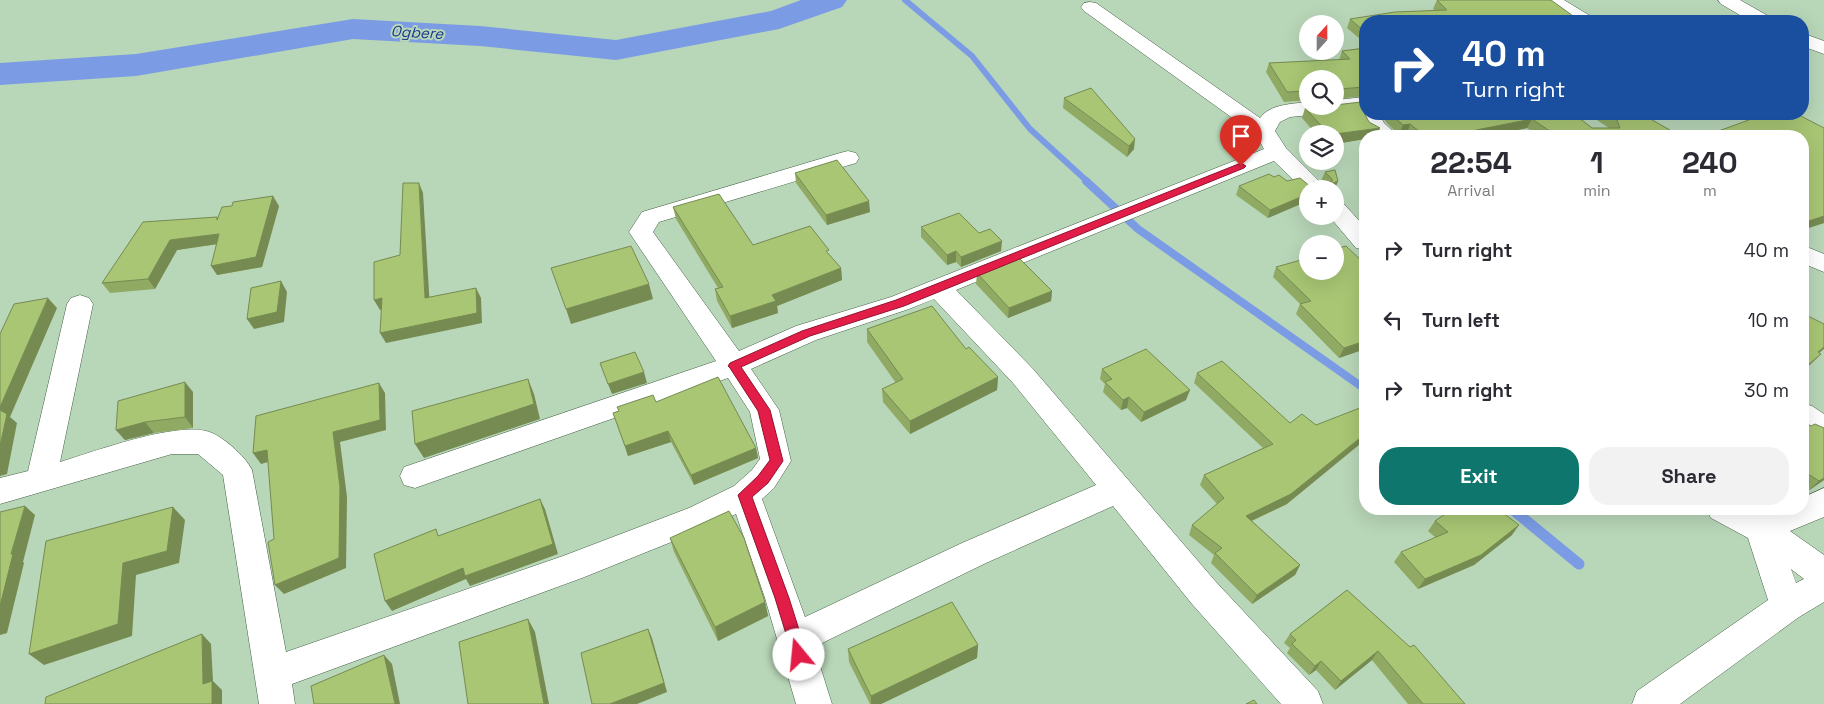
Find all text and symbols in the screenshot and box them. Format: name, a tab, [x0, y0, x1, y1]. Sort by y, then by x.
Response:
north arrow	[1299, 15, 1344, 60]
map controls	[1299, 15, 1344, 280]
water label: Ogbere	[390, 21, 445, 43]
text: 40 m	[1462, 32, 1546, 76]
icon: right	[1379, 35, 1444, 100]
button: search	[1299, 70, 1344, 115]
text: Turn right	[1462, 75, 1565, 103]
pin	[1220, 115, 1262, 166]
icon: arrive	[1227, 122, 1255, 150]
button: layers	[1299, 125, 1344, 170]
text: 22:54	[1430, 143, 1512, 182]
text: 1	[1590, 143, 1604, 182]
text: 240	[1682, 143, 1738, 182]
button: +	[1299, 180, 1344, 225]
text: Arrival	[1447, 180, 1495, 201]
text: min	[1583, 180, 1611, 201]
text: m	[1703, 180, 1717, 201]
button: −	[1299, 235, 1344, 280]
icon: right	[1379, 236, 1407, 264]
text: Turn right	[1422, 238, 1512, 263]
text: 40 m	[1744, 238, 1789, 263]
icon: left	[1379, 306, 1407, 334]
text: Turn left	[1422, 308, 1500, 333]
text: 10 m	[1748, 308, 1789, 333]
icon: right	[1379, 376, 1407, 404]
text: Turn right	[1422, 378, 1512, 403]
text: 30 m	[1744, 378, 1789, 403]
button: Exit	[1379, 447, 1579, 505]
button: Share	[1589, 447, 1789, 505]
position arrow	[772, 628, 824, 680]

